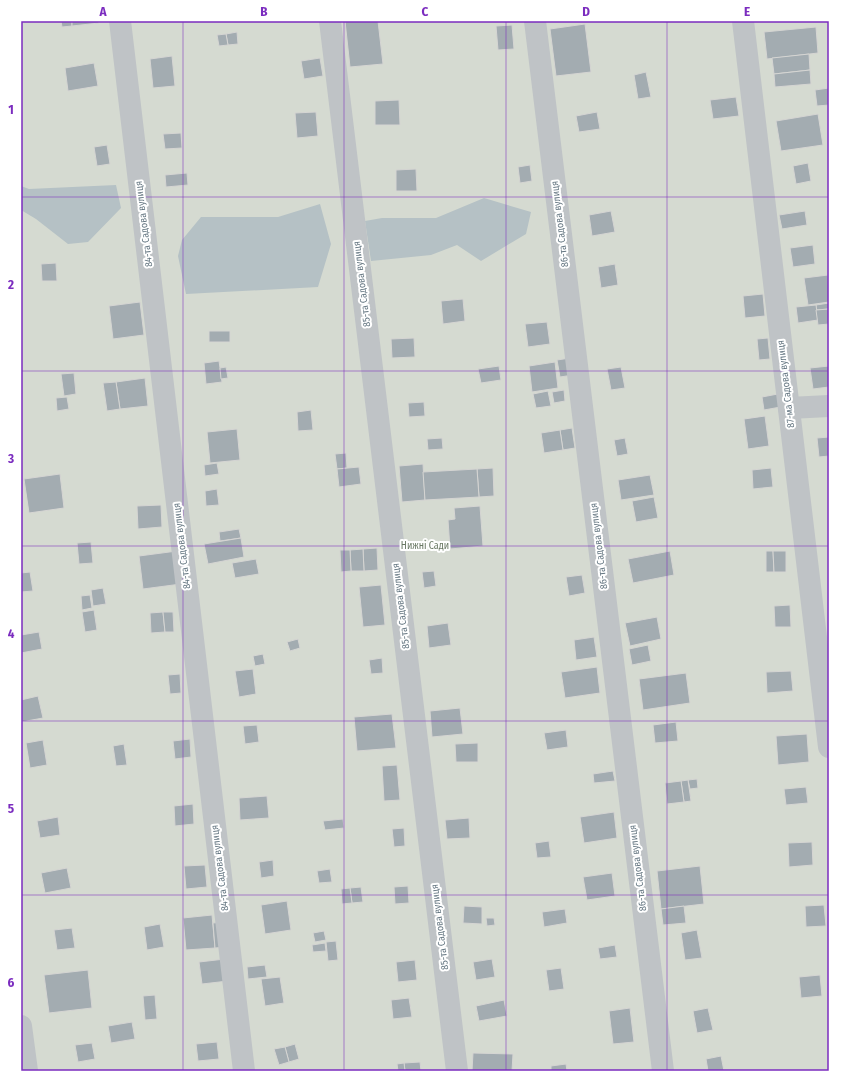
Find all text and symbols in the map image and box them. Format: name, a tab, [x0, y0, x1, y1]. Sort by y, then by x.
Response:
text: A	[98, 4, 107, 19]
text: B	[260, 4, 268, 19]
text: C	[422, 4, 429, 19]
text: D	[582, 4, 590, 19]
text: E	[744, 4, 750, 19]
text: 1	[8, 102, 14, 117]
street label: 84-та Садова вулиця	[133, 180, 155, 268]
street label: 86-та Садова вулиця	[549, 180, 571, 268]
street label: 85-та Садова вулиця	[351, 240, 373, 328]
text: 2	[7, 277, 14, 292]
street label: 87-ма Садова вулиця	[775, 339, 797, 429]
text: 3	[7, 451, 14, 466]
street label: 84-та Садова вулиця	[171, 502, 193, 590]
street label: 86-та Садова вулиця	[588, 502, 610, 590]
park label: Нижні Сади	[401, 539, 449, 552]
street label: 85-та Садова вулиця	[390, 562, 412, 650]
text: 4	[8, 626, 15, 641]
text: 5	[8, 801, 14, 816]
street label: 84-та Садова вулиця	[209, 824, 231, 912]
street label: 86-та Садова вулиця	[627, 824, 649, 912]
street label: 85-та Садова вулиця	[429, 883, 451, 971]
text: 6	[8, 975, 15, 990]

